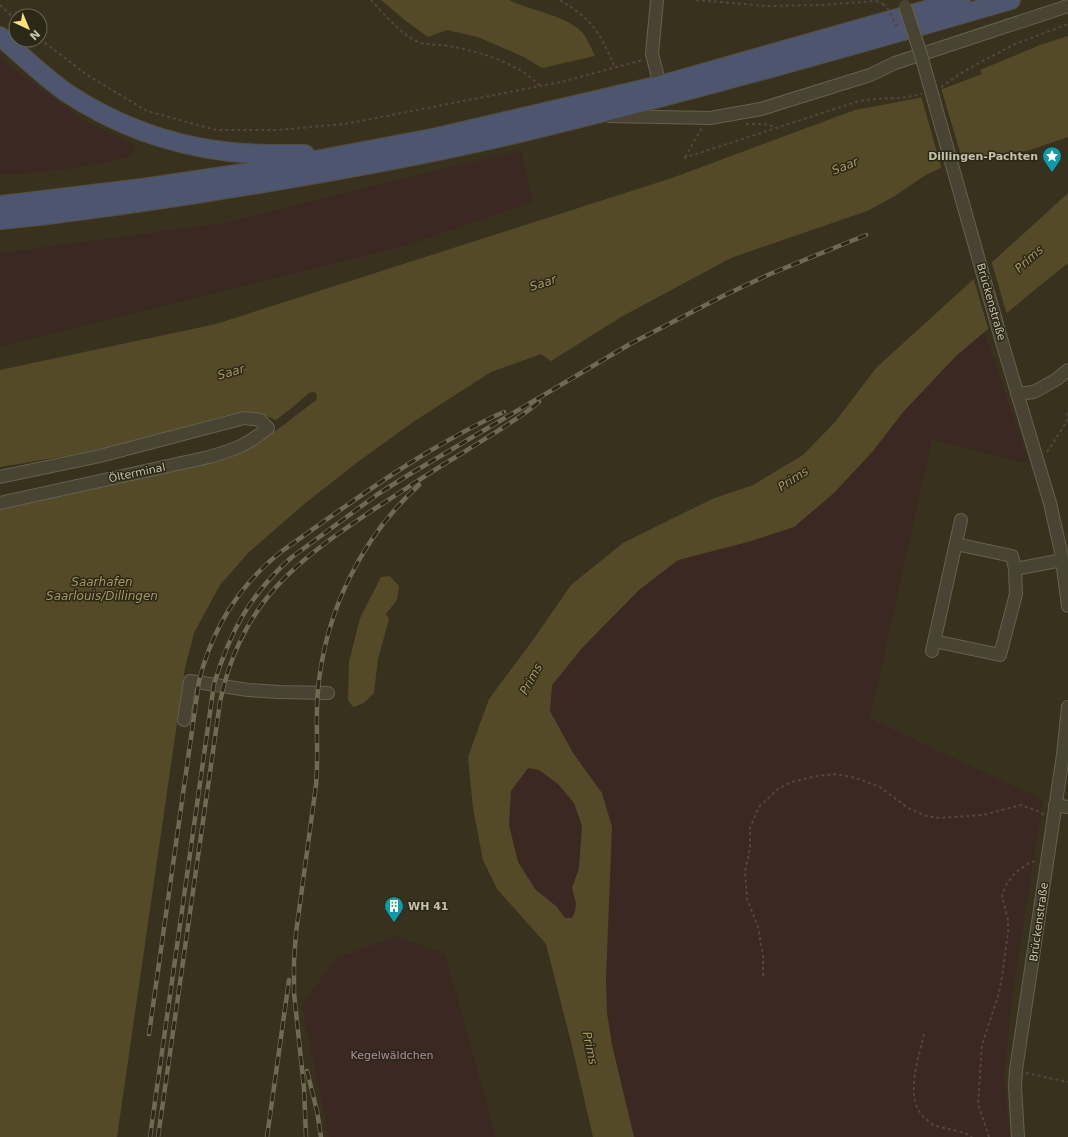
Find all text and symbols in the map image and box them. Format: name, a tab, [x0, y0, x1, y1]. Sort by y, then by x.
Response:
north arrow	[8, 8, 48, 48]
text: N	[27, 27, 42, 43]
place icon: Dillingen-Pachten	[1041, 145, 1063, 173]
place label: Dillingen-Pachten	[928, 150, 1038, 163]
water label: Saar	[830, 154, 861, 178]
water label: Prims	[1012, 243, 1046, 275]
street label: Brückenstraße	[974, 262, 1008, 342]
water label: Saar	[528, 272, 559, 294]
water label: Saar	[216, 361, 247, 382]
street label: Ölterminal	[107, 461, 167, 485]
water label: Prims	[775, 464, 811, 494]
water label: Saarhafen Saarlouis/Dillingen	[46, 575, 158, 603]
water label: Prims	[517, 661, 545, 697]
street label: Brückenstraße	[1027, 881, 1051, 962]
building icon: WH 41	[383, 895, 405, 923]
place label: WH 41	[408, 900, 448, 913]
water label: Prims	[580, 1030, 600, 1066]
park label: Kegelwäldchen	[351, 1049, 433, 1062]

